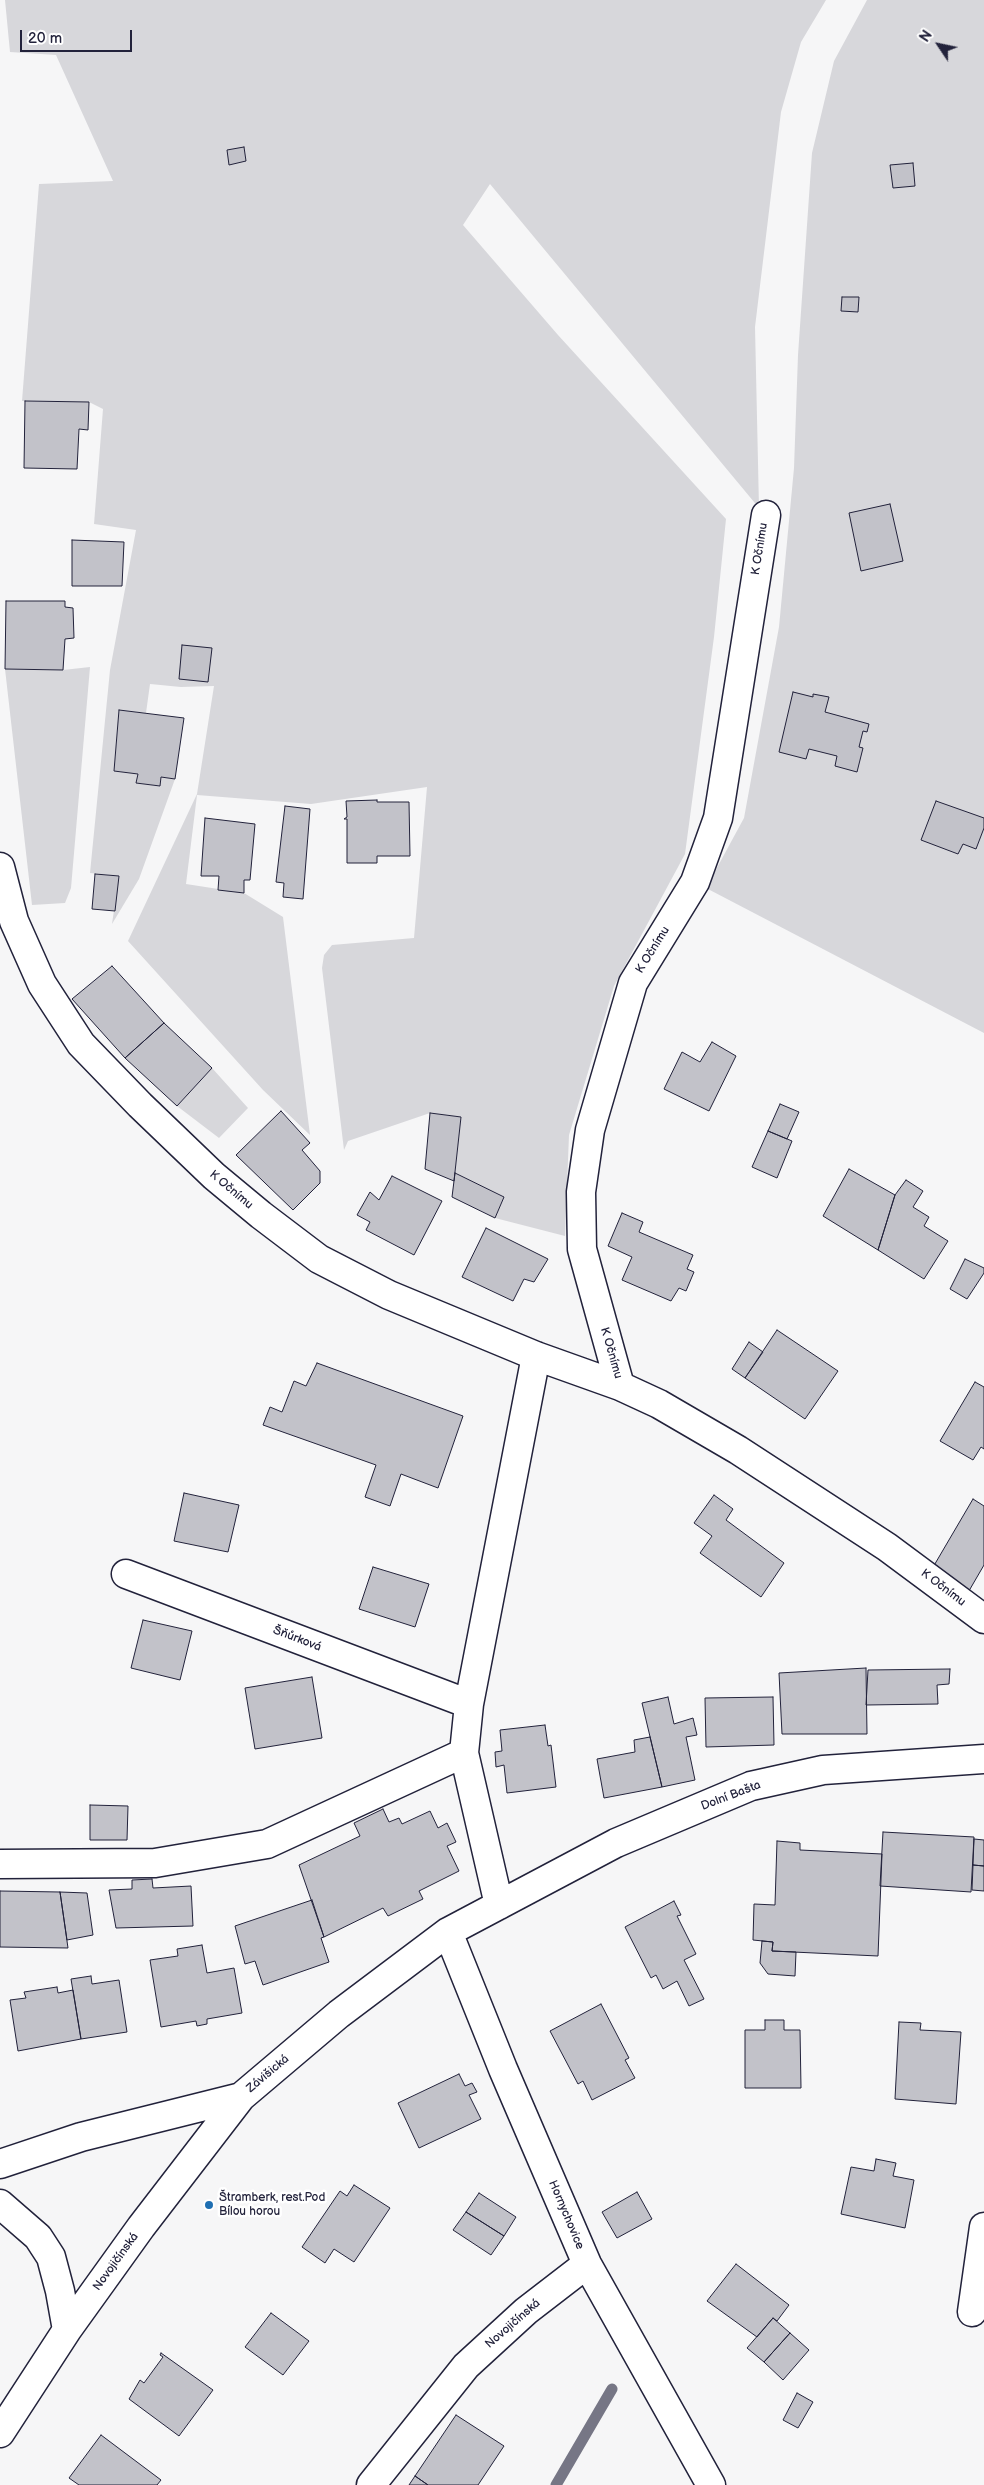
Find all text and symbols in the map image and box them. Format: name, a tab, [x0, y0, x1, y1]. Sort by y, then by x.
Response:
scale bar	[22, 20, 135, 52]
north arrow	[914, 20, 964, 70]
text: N	[916, 27, 936, 45]
text: 20 m	[28, 29, 62, 48]
street label: K Očnímu	[749, 522, 771, 576]
street label: K Očnímu	[633, 924, 673, 976]
street label: K Očnímu	[206, 1168, 256, 1212]
street label: K Očnímu	[597, 1326, 625, 1380]
street label: K Očnímu	[918, 1566, 968, 1610]
street label: Šňůrková	[271, 1623, 323, 1655]
street label: Dolní Bašta	[699, 1778, 763, 1814]
street label: Závišická	[244, 2052, 292, 2096]
street label: Hornychovice	[545, 2178, 587, 2252]
place label: Štramberk, rest.Pod Bílou horou	[219, 2191, 325, 2219]
marker: Štramberk, rest.Pod Bílou horou	[203, 2199, 215, 2211]
street label: Novojičínská	[90, 2230, 142, 2294]
street label: Novojičínská	[483, 2296, 543, 2352]

